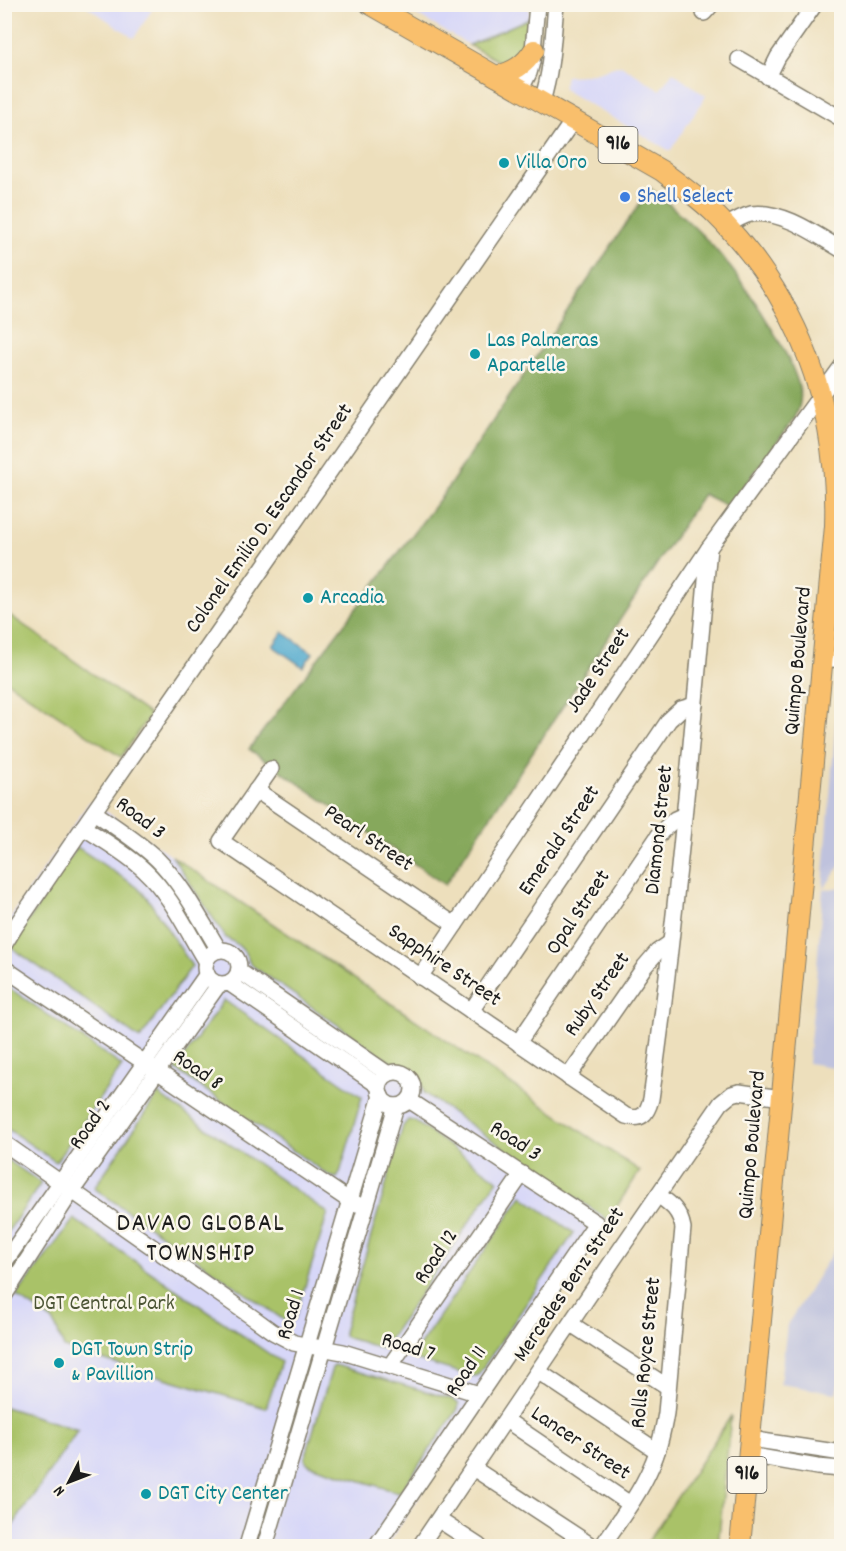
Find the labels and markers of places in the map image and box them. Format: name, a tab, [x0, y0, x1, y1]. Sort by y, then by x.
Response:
place label: Villa Oro	[516, 148, 587, 179]
marker: Villa Oro	[497, 156, 511, 170]
place label: Shell Select	[637, 182, 733, 213]
marker: Shell Select	[618, 190, 632, 204]
place label: Las Palmeras Apartelle	[487, 326, 599, 382]
marker: Las Palmeras Apartelle	[468, 347, 482, 361]
place label: Arcadia	[320, 583, 385, 614]
marker: Arcadia	[301, 591, 315, 605]
place label: DGT Town Strip & Pavillion	[71, 1335, 193, 1391]
marker: DGT Town Strip & Pavillion	[52, 1356, 66, 1370]
place label: DGT City Center	[158, 1479, 289, 1510]
marker: DGT City Center	[139, 1487, 153, 1501]

